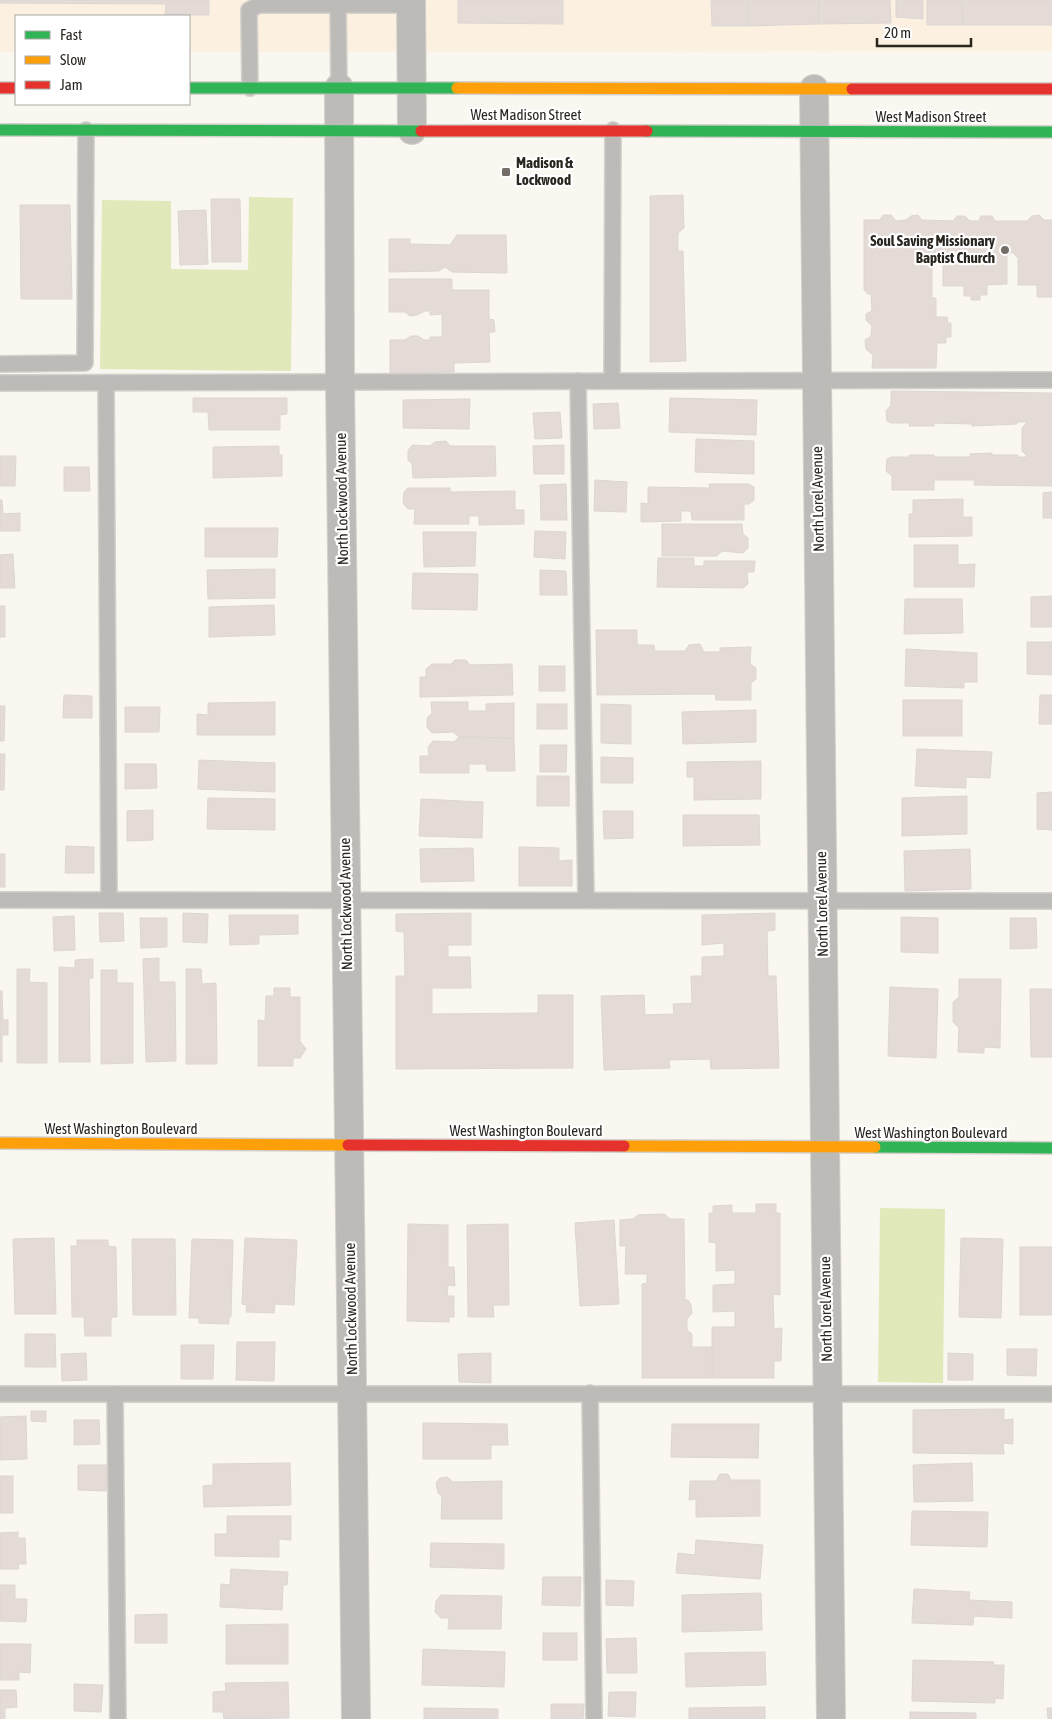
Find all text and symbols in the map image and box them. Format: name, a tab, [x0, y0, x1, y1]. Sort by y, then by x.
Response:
legend	[15, 15, 190, 105]
scale bar	[877, 15, 971, 47]
text: 20 m	[884, 24, 911, 41]
text: Fast	[60, 26, 82, 43]
text: Slow	[60, 51, 86, 68]
text: Jam	[60, 76, 83, 93]
street label: West Madison Street	[470, 106, 582, 123]
street label: West Madison Street	[875, 108, 987, 125]
place label: Madison & Lockwood	[516, 154, 573, 188]
marker: Madison & Lockwood	[500, 166, 512, 178]
place label: Soul Saving Missionary Baptist Church	[870, 232, 996, 266]
marker: Soul Saving Missionary Baptist Church	[999, 244, 1011, 256]
street label: North Lockwood Avenue	[332, 432, 351, 565]
street label: North Lorel Avenue	[808, 446, 827, 552]
street label: North Lockwood Avenue	[336, 837, 355, 970]
street label: North Lorel Avenue	[812, 851, 831, 957]
street label: West Washington Boulevard	[44, 1120, 198, 1137]
street label: West Washington Boulevard	[449, 1122, 603, 1139]
street label: West Washington Boulevard	[854, 1124, 1008, 1141]
street label: North Lockwood Avenue	[341, 1242, 360, 1375]
street label: North Lorel Avenue	[816, 1256, 835, 1362]

